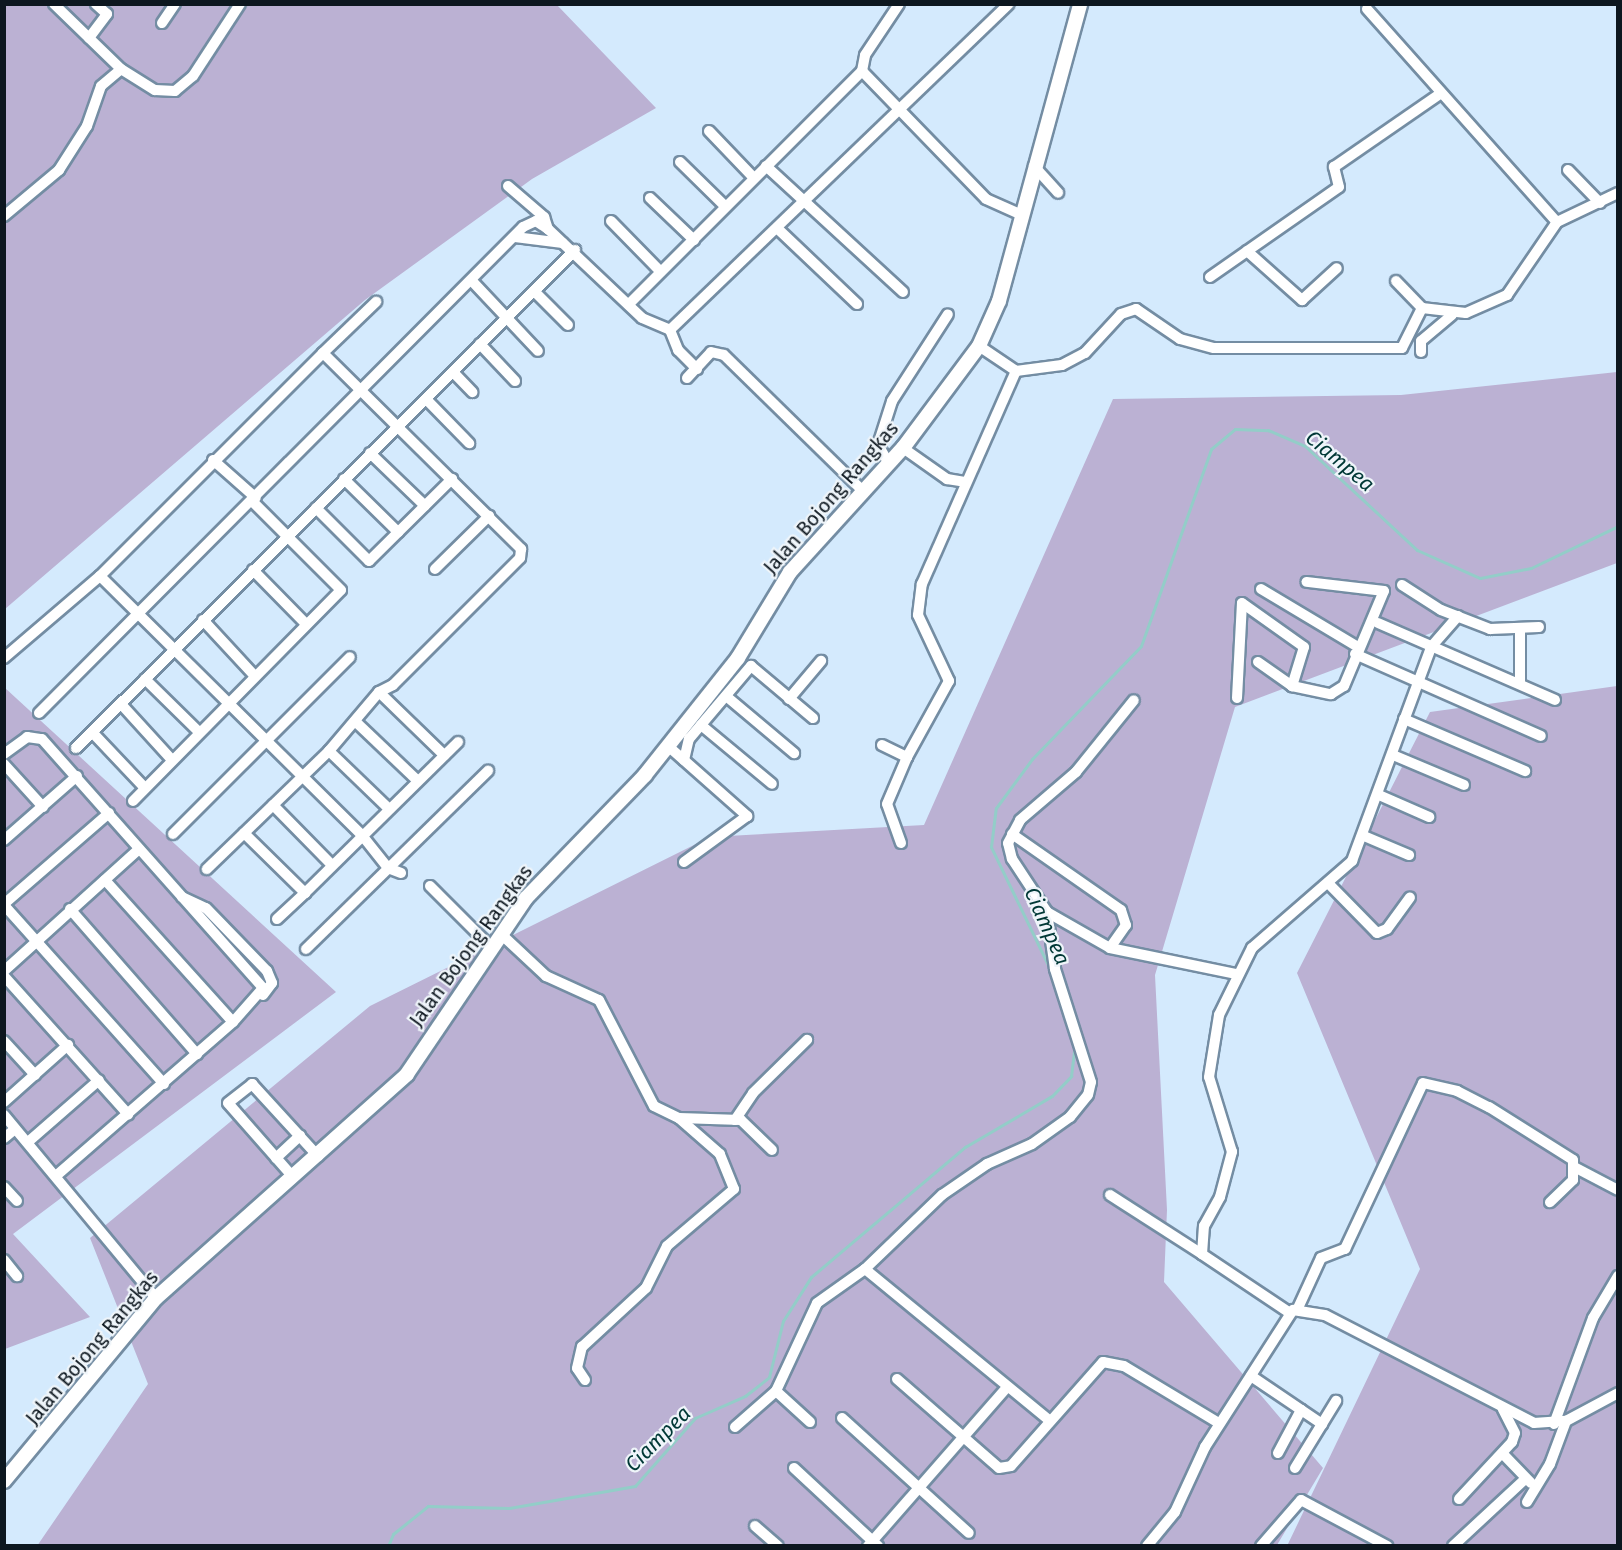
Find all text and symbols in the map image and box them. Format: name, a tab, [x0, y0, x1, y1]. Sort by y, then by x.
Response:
street label: Jalan Bojong Rangkas	[758, 417, 904, 579]
water label: Ciampea	[1300, 425, 1380, 497]
street label: Jalan Bojong Rangkas	[404, 861, 538, 1031]
water label: Ciampea	[1019, 883, 1075, 969]
street label: Jalan Bojong Rangkas	[21, 1266, 163, 1430]
water label: Ciampea	[620, 1401, 696, 1477]

